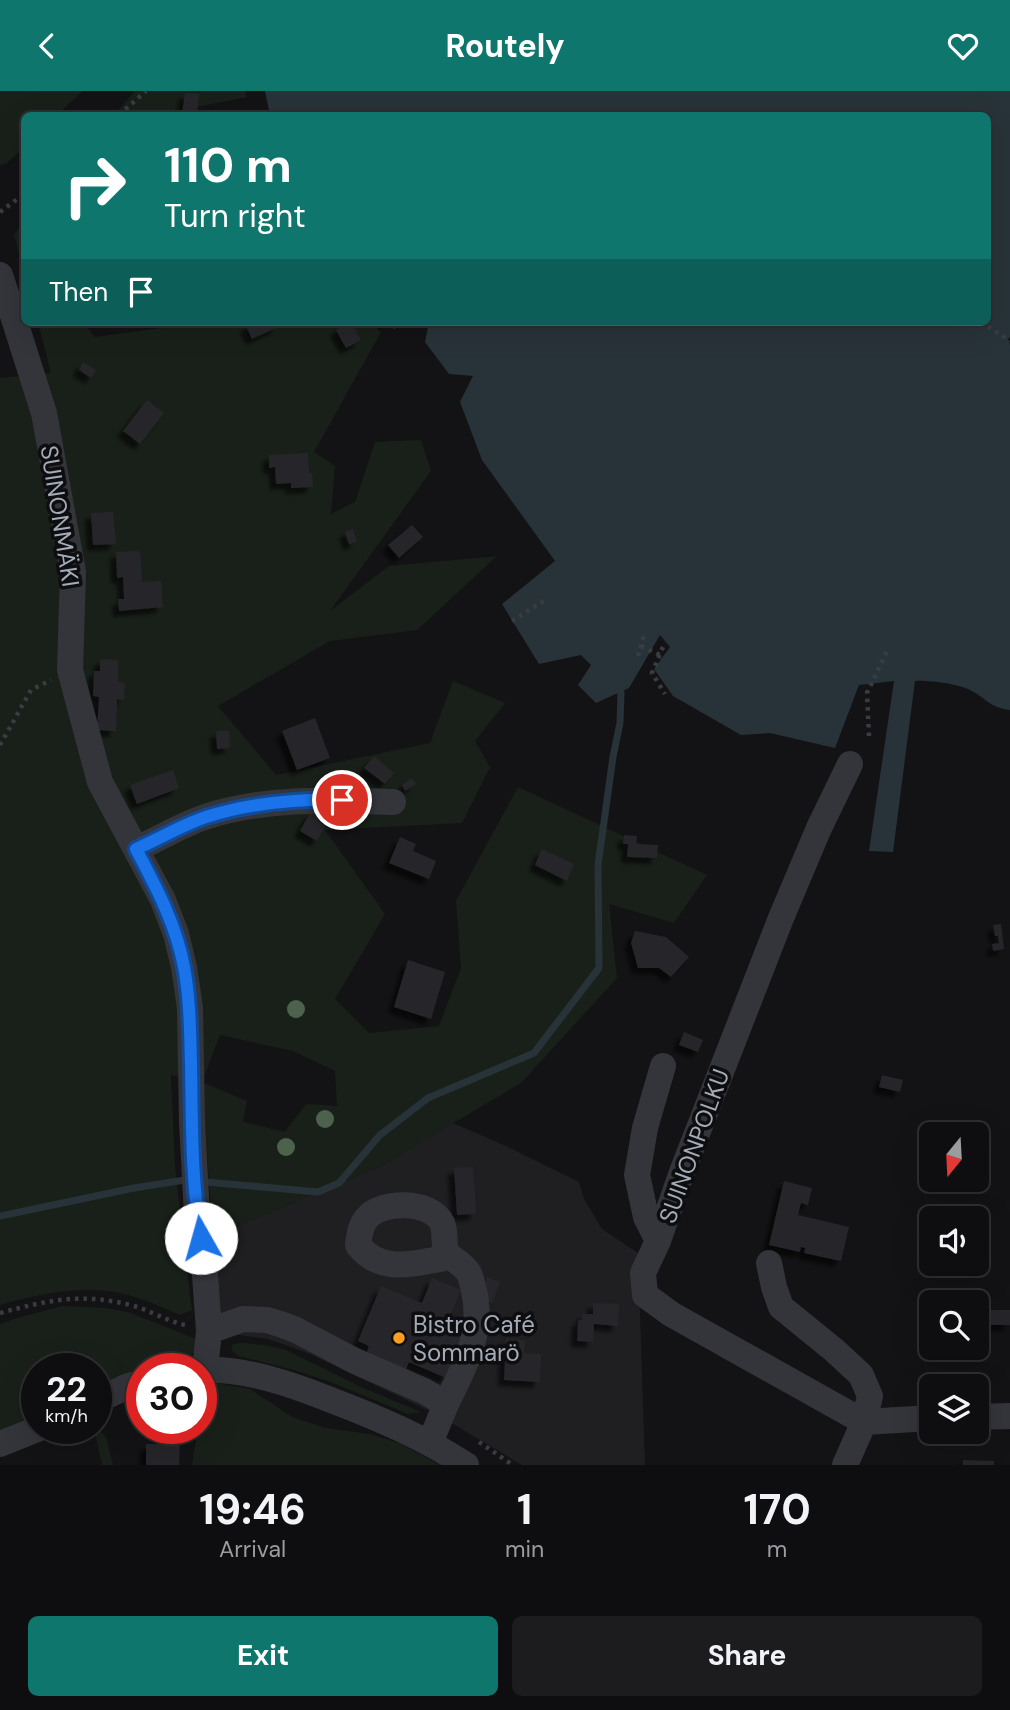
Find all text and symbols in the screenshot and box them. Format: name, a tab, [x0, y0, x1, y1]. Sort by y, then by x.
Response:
text: Routely	[445, 25, 565, 67]
icon: back	[28, 27, 66, 65]
icon: heart	[944, 27, 982, 65]
text: 110 m	[164, 133, 292, 197]
icon: right	[49, 140, 140, 231]
text: Turn right	[164, 195, 306, 237]
icon: arrive	[122, 273, 160, 311]
text: Then	[49, 275, 108, 309]
street label: SUINONMÄKI	[34, 443, 86, 589]
pin	[312, 770, 372, 830]
icon: arrive	[323, 781, 361, 819]
street label: SUINONPOLKU	[652, 1065, 736, 1227]
north arrow	[919, 1122, 989, 1192]
map controls	[919, 1122, 989, 1444]
position arrow	[164, 1201, 238, 1275]
button: sound	[919, 1206, 989, 1276]
button: search	[919, 1290, 989, 1360]
place label: Bistro Café Sommarö	[413, 1309, 535, 1368]
marker: Bistro Café Sommarö	[391, 1330, 407, 1346]
speed limit sign: 30	[126, 1353, 217, 1444]
text: 22	[46, 1366, 87, 1412]
button: layers	[919, 1374, 989, 1444]
text: km/h	[45, 1404, 88, 1428]
text: 19:46	[199, 1482, 306, 1537]
text: 1	[517, 1482, 532, 1537]
text: 170	[744, 1482, 811, 1537]
text: Arrival	[219, 1534, 286, 1564]
text: min	[505, 1534, 544, 1564]
text: m	[767, 1534, 787, 1564]
button: Exit	[28, 1616, 498, 1696]
button: Share	[512, 1616, 982, 1696]

